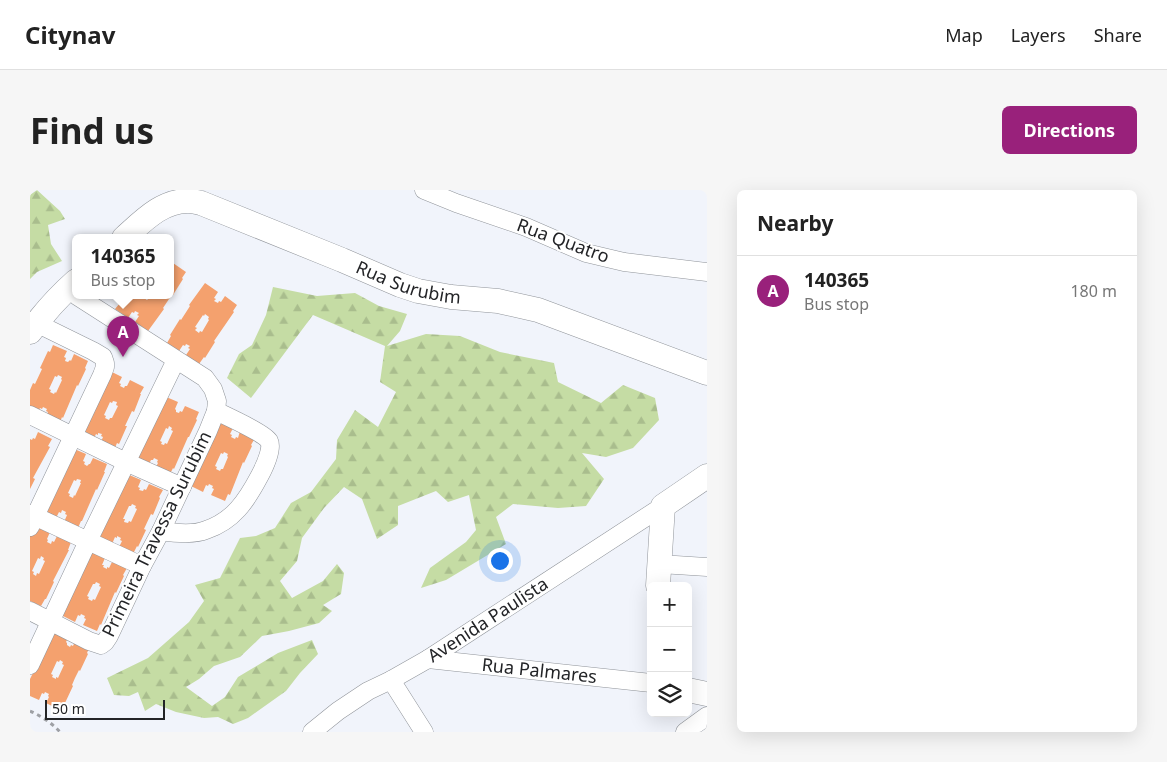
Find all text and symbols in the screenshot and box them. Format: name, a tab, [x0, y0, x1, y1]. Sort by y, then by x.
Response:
text: Citynav	[25, 18, 115, 51]
text: Map	[945, 23, 983, 47]
text: Layers	[1011, 23, 1066, 47]
text: Share	[1094, 23, 1142, 47]
button: Directions	[1002, 106, 1137, 154]
text: Find us	[30, 107, 154, 154]
text: Nearby	[757, 209, 833, 237]
street label: Rua Quatro	[514, 212, 613, 268]
popup	[72, 234, 174, 299]
text: 140365	[90, 243, 156, 269]
street label: Rua Surubim	[353, 254, 462, 309]
text: 140365	[804, 267, 869, 293]
text: Bus stop	[90, 269, 155, 291]
text: A	[767, 280, 779, 302]
text: 180 m	[1070, 280, 1117, 302]
text: Bus stop	[804, 293, 869, 315]
pin: A	[107, 316, 139, 357]
street label: Primeira Travessa Surubim	[96, 427, 216, 640]
your location	[487, 548, 513, 574]
street label: Avenida Paulista	[423, 571, 552, 667]
map controls	[647, 582, 692, 717]
button: +	[647, 582, 692, 627]
button: −	[647, 627, 692, 672]
street label: Rua Palmares	[481, 652, 598, 688]
button: layers	[647, 672, 692, 717]
scale bar	[45, 697, 165, 720]
text: 50 m	[52, 699, 85, 718]

